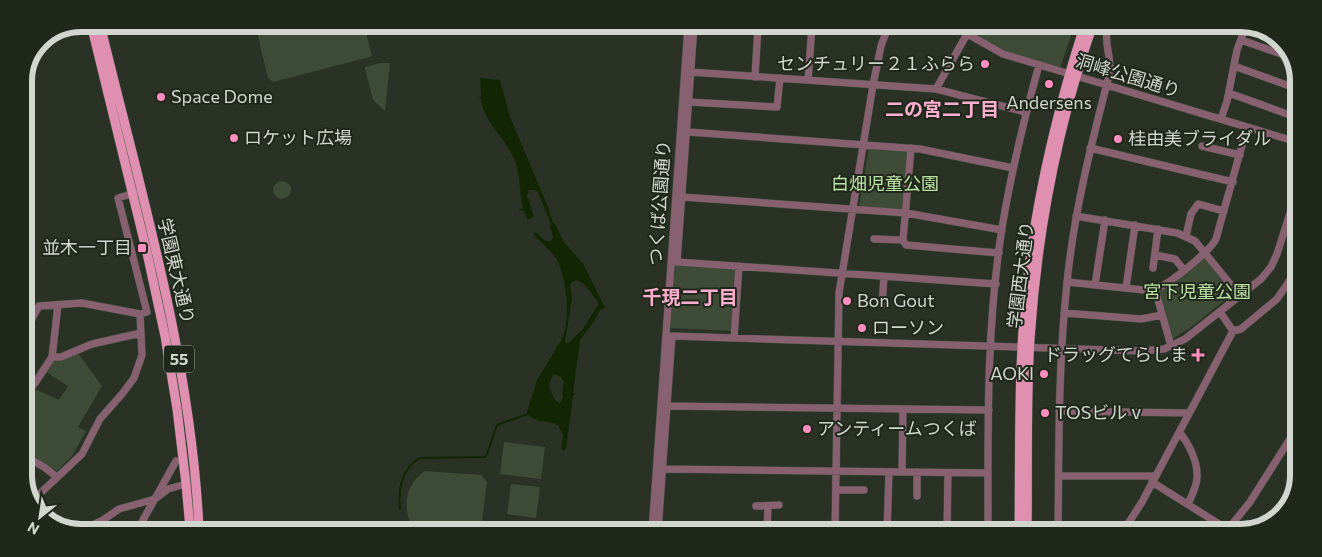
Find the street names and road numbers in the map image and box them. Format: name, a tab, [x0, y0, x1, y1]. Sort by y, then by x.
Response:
street label: 洞峰公園通り	[1073, 49, 1183, 101]
street label: つくば公園通り	[644, 139, 674, 267]
street label: 学園東大通り	[154, 216, 200, 326]
street label: 学園西大通り	[1003, 220, 1038, 330]
road number: 55	[164, 346, 194, 372]

